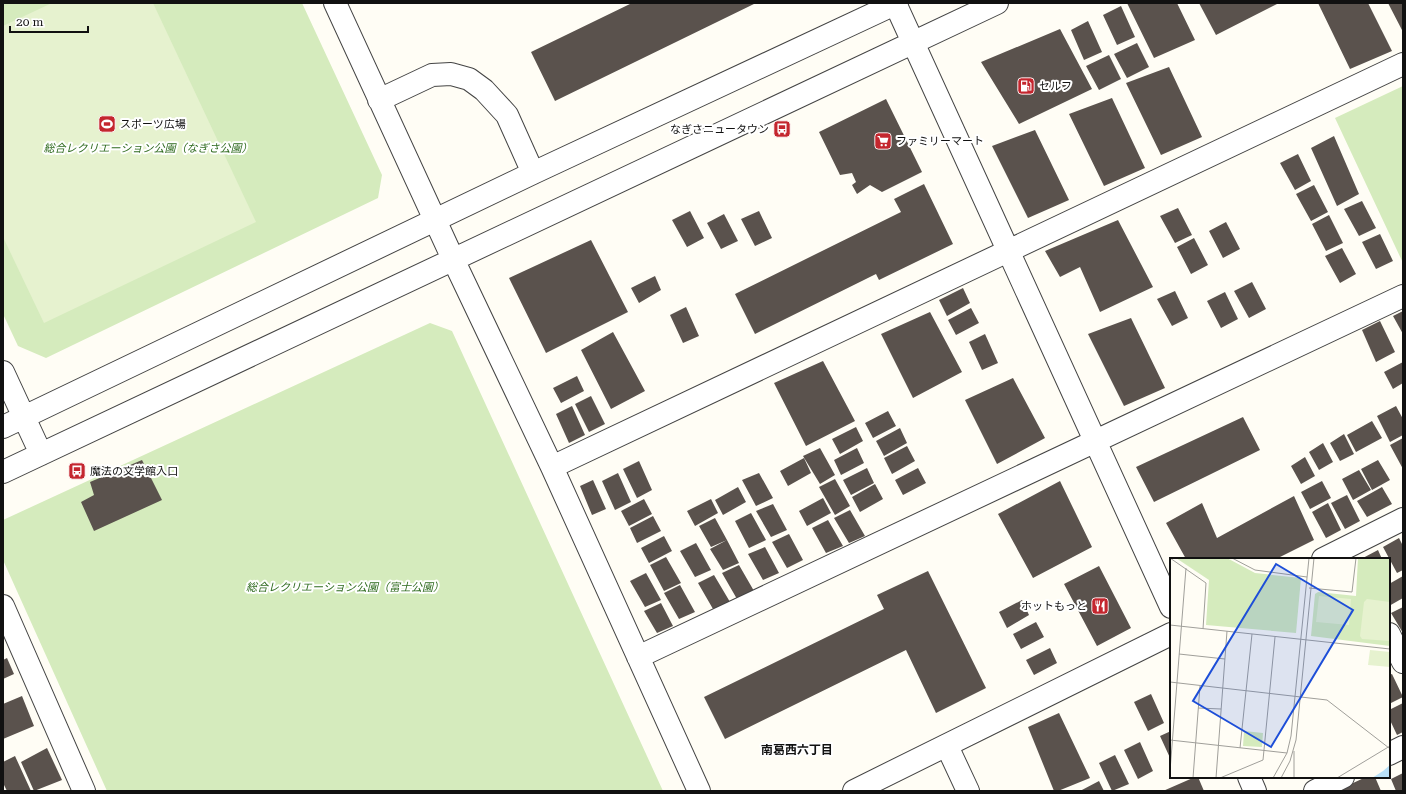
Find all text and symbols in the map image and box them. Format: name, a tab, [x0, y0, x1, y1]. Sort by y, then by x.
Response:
scale bar	[10, 8, 88, 34]
text: 20 m	[16, 15, 43, 29]
fuel station icon: セルフ	[1016, 76, 1036, 96]
place label: セルフ	[1039, 80, 1072, 93]
sports icon: スポーツ広場	[97, 114, 117, 134]
place label: スポーツ広場	[120, 118, 186, 131]
bus stop icon: なぎさニュータウン	[772, 119, 792, 139]
place label: なぎさニュータウン	[670, 123, 769, 136]
supermarket icon: ファミリーマート	[873, 131, 893, 151]
place label: ファミリーマート	[896, 135, 984, 148]
park label: 総合レクリエーション公園（なぎさ公園）	[44, 142, 252, 155]
bus stop icon: 魔法の文学館入口	[67, 461, 87, 481]
place label: 魔法の文学館入口	[90, 465, 178, 478]
inset map	[1170, 558, 1390, 778]
park label: 総合レクリエーション公園（富士公園）	[246, 581, 444, 594]
restaurant icon: ホットもっと	[1090, 596, 1110, 616]
place label: ホットもっと	[1021, 600, 1087, 613]
district label: 南葛西六丁目	[761, 743, 833, 757]

